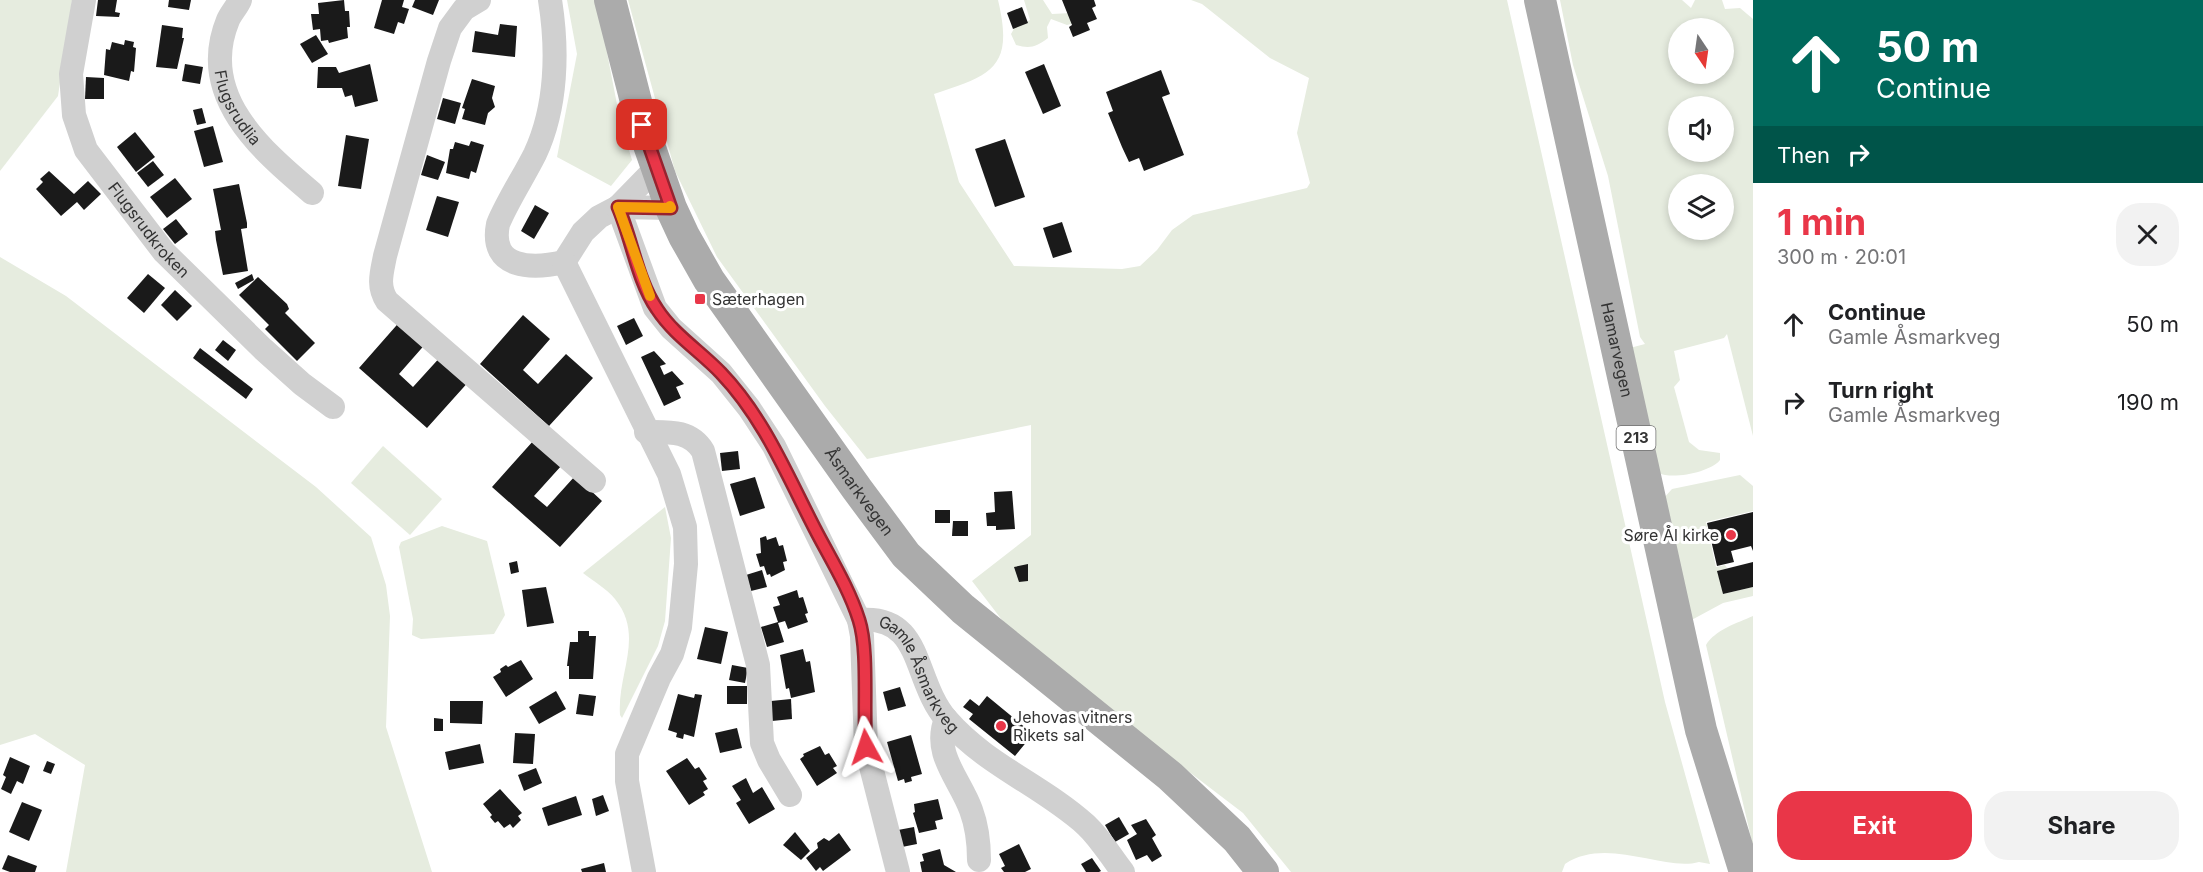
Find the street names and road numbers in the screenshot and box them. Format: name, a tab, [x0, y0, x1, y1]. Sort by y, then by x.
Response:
street label: Flugsrudlia	[210, 68, 265, 149]
street label: Flugsrudkroken	[104, 178, 194, 282]
street label: Hamarvegen	[1597, 300, 1637, 399]
road number: 213	[1616, 426, 1656, 450]
street label: Åsmarkvegen	[821, 444, 898, 540]
street label: Gamle Åsmarkveg	[876, 611, 964, 737]

